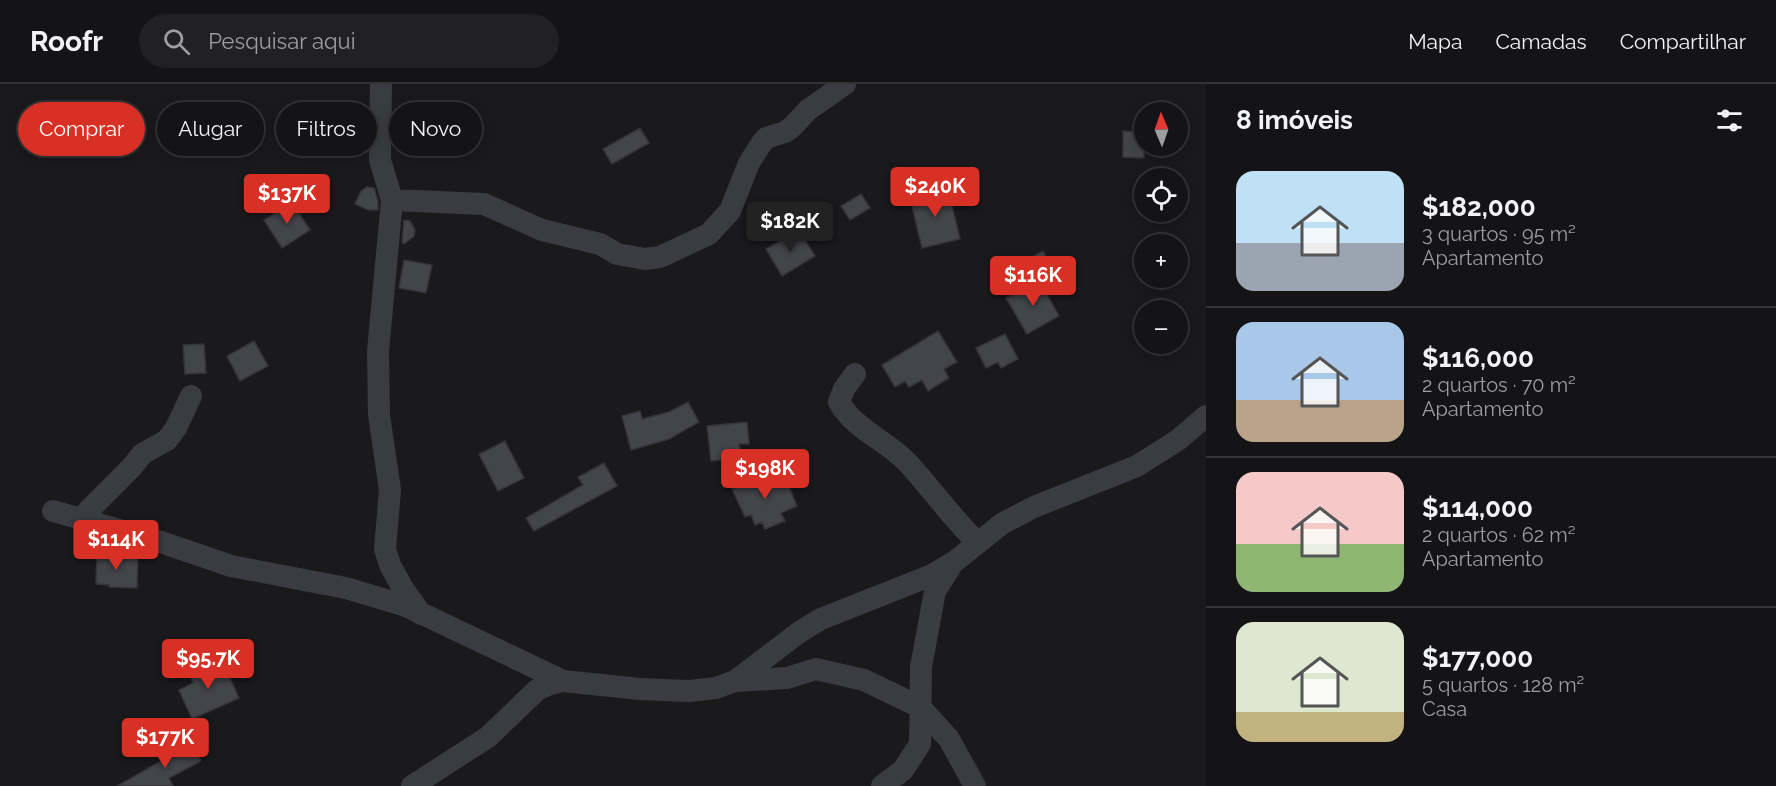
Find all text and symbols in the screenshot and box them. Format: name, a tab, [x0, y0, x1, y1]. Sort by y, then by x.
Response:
search box	[139, 14, 559, 68]
text: Roofr	[30, 25, 103, 58]
icon: search	[160, 25, 193, 58]
text: Pesquisar aqui	[208, 28, 355, 54]
text: Mapa	[1408, 29, 1462, 54]
text: Camadas	[1495, 29, 1587, 54]
text: Compartilhar	[1620, 29, 1746, 54]
chip: Comprar	[18, 102, 145, 156]
chip: Alugar	[157, 102, 264, 156]
chip: Filtros	[276, 102, 377, 156]
chip: Novo	[389, 102, 482, 156]
north arrow	[1134, 102, 1188, 156]
map controls	[1134, 102, 1188, 354]
icon: filters	[1713, 104, 1746, 137]
text: 8 imóveis	[1236, 105, 1353, 135]
pin: $240K	[893, 167, 977, 218]
button: locate	[1134, 168, 1188, 222]
pin: $137K	[245, 174, 329, 225]
text: $240K	[904, 174, 966, 198]
text: $137K	[258, 181, 316, 205]
text: $182,000	[1422, 192, 1536, 222]
icon: home	[1284, 195, 1356, 267]
pin: $182K	[748, 202, 832, 253]
text: $182K	[760, 209, 820, 233]
text: 3 quartos · 95 m²	[1422, 222, 1576, 246]
button: +	[1134, 234, 1188, 288]
text: Apartamento	[1422, 246, 1544, 270]
pin: $116K	[991, 256, 1075, 307]
text: $116K	[1004, 263, 1062, 287]
button: −	[1134, 300, 1188, 354]
text: $116,000	[1422, 343, 1534, 373]
icon: home	[1284, 346, 1356, 418]
text: 2 quartos · 70 m²	[1422, 373, 1576, 397]
text: Apartamento	[1422, 397, 1544, 421]
pin: $198K	[723, 449, 807, 500]
text: $198K	[735, 456, 795, 480]
text: $114,000	[1422, 493, 1533, 523]
icon: home	[1284, 496, 1356, 568]
pin: $114K	[74, 520, 158, 571]
text: 2 quartos · 62 m²	[1422, 523, 1575, 547]
text: $114K	[87, 527, 145, 551]
text: Apartamento	[1422, 547, 1544, 571]
pin: $95.7K	[159, 639, 257, 690]
text: $177,000	[1422, 643, 1533, 673]
text: $95.7K	[176, 646, 240, 670]
icon: home	[1284, 646, 1356, 718]
text: 5 quartos · 128 m²	[1422, 673, 1584, 697]
text: Casa	[1422, 697, 1467, 721]
pin: $177K	[123, 718, 207, 769]
text: $177K	[136, 725, 194, 749]

